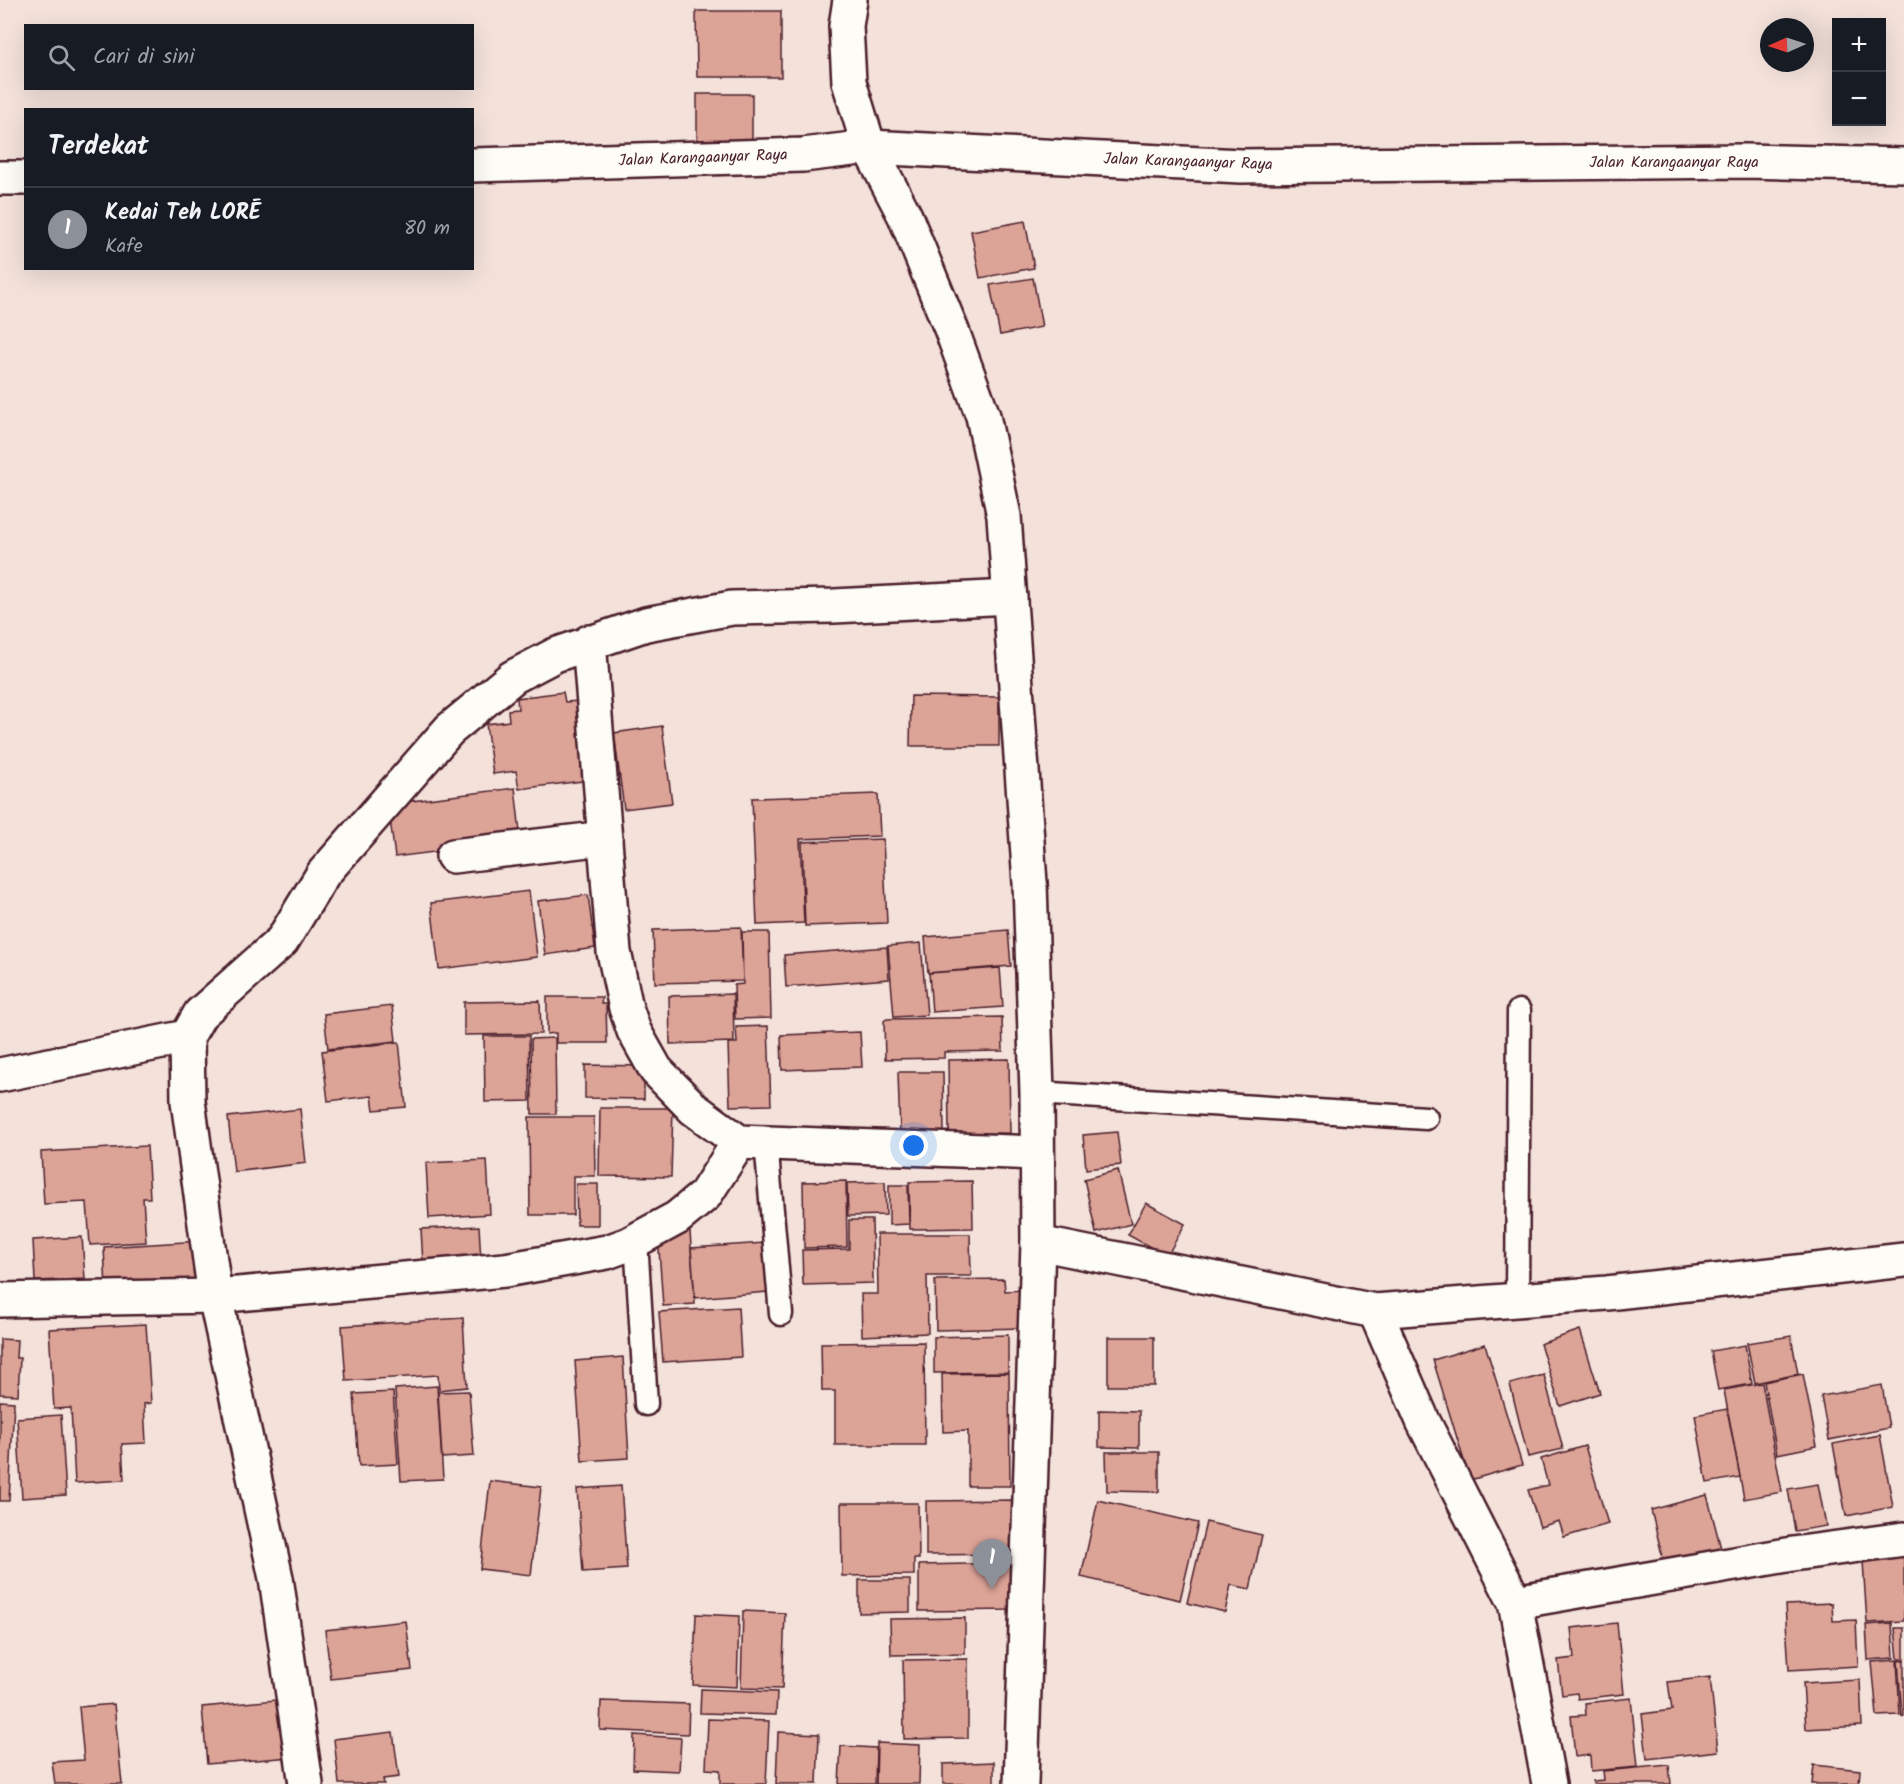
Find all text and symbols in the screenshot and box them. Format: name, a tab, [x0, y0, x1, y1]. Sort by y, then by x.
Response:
north arrow	[1760, 18, 1814, 72]
map controls	[1832, 18, 1886, 126]
button: +	[1832, 18, 1886, 72]
search box	[24, 24, 474, 90]
text: Cari di sini	[93, 40, 194, 75]
icon: search	[45, 41, 78, 74]
button: −	[1832, 72, 1886, 126]
text: Terdekat	[48, 126, 149, 168]
street label: Jalan Karangaanyar Raya	[618, 143, 788, 173]
street label: Jalan Karangaanyar Raya	[1103, 147, 1273, 177]
street label: Jalan Karangaanyar Raya	[1589, 150, 1759, 175]
text: Kedai Teh LORĒ	[105, 196, 261, 231]
text: 1	[64, 213, 71, 245]
text: 80 m	[404, 213, 450, 245]
text: Kafe	[105, 231, 143, 263]
your location	[899, 1131, 928, 1160]
pin: 1	[972, 1540, 1012, 1589]

